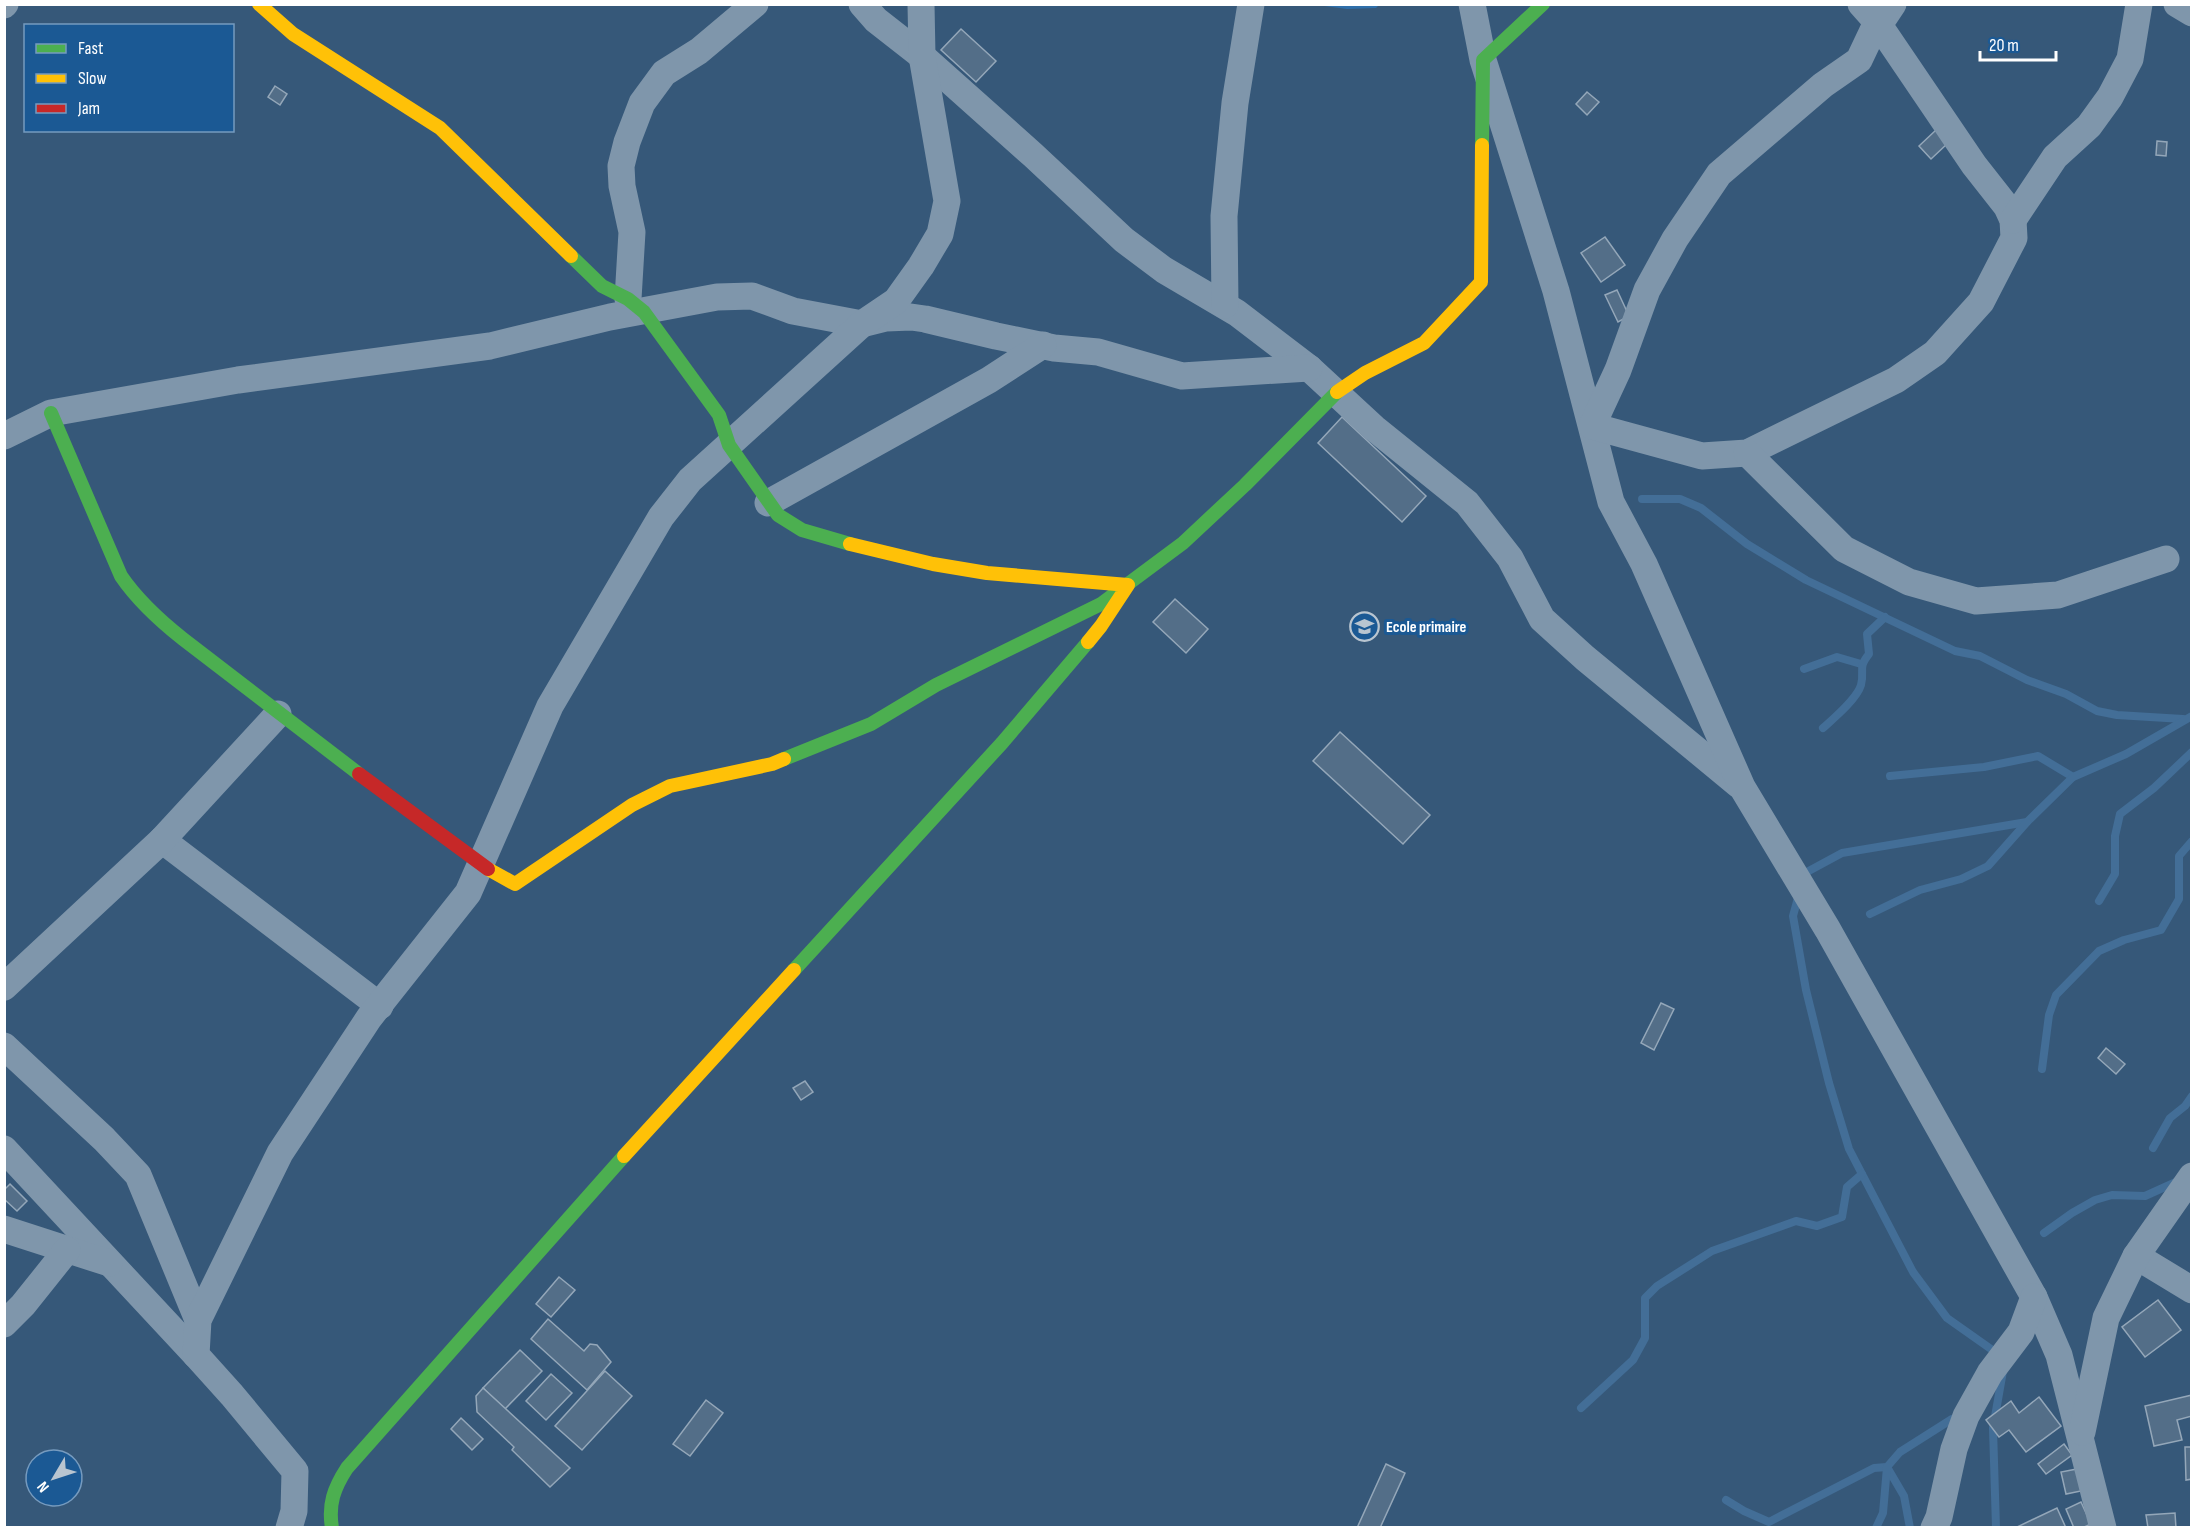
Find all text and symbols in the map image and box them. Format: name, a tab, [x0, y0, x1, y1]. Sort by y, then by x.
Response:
legend	[24, 24, 234, 132]
scale bar	[1980, 24, 2056, 62]
text: 20 m	[1989, 35, 2019, 56]
text: Fast	[78, 38, 104, 59]
text: Slow	[78, 68, 107, 89]
text: Jam	[77, 98, 100, 119]
school or university icon: Ecole primaire	[1349, 610, 1381, 642]
place label: Ecole primaire	[1386, 618, 1466, 637]
north arrow	[24, 1448, 84, 1508]
text: N	[33, 1477, 54, 1496]

